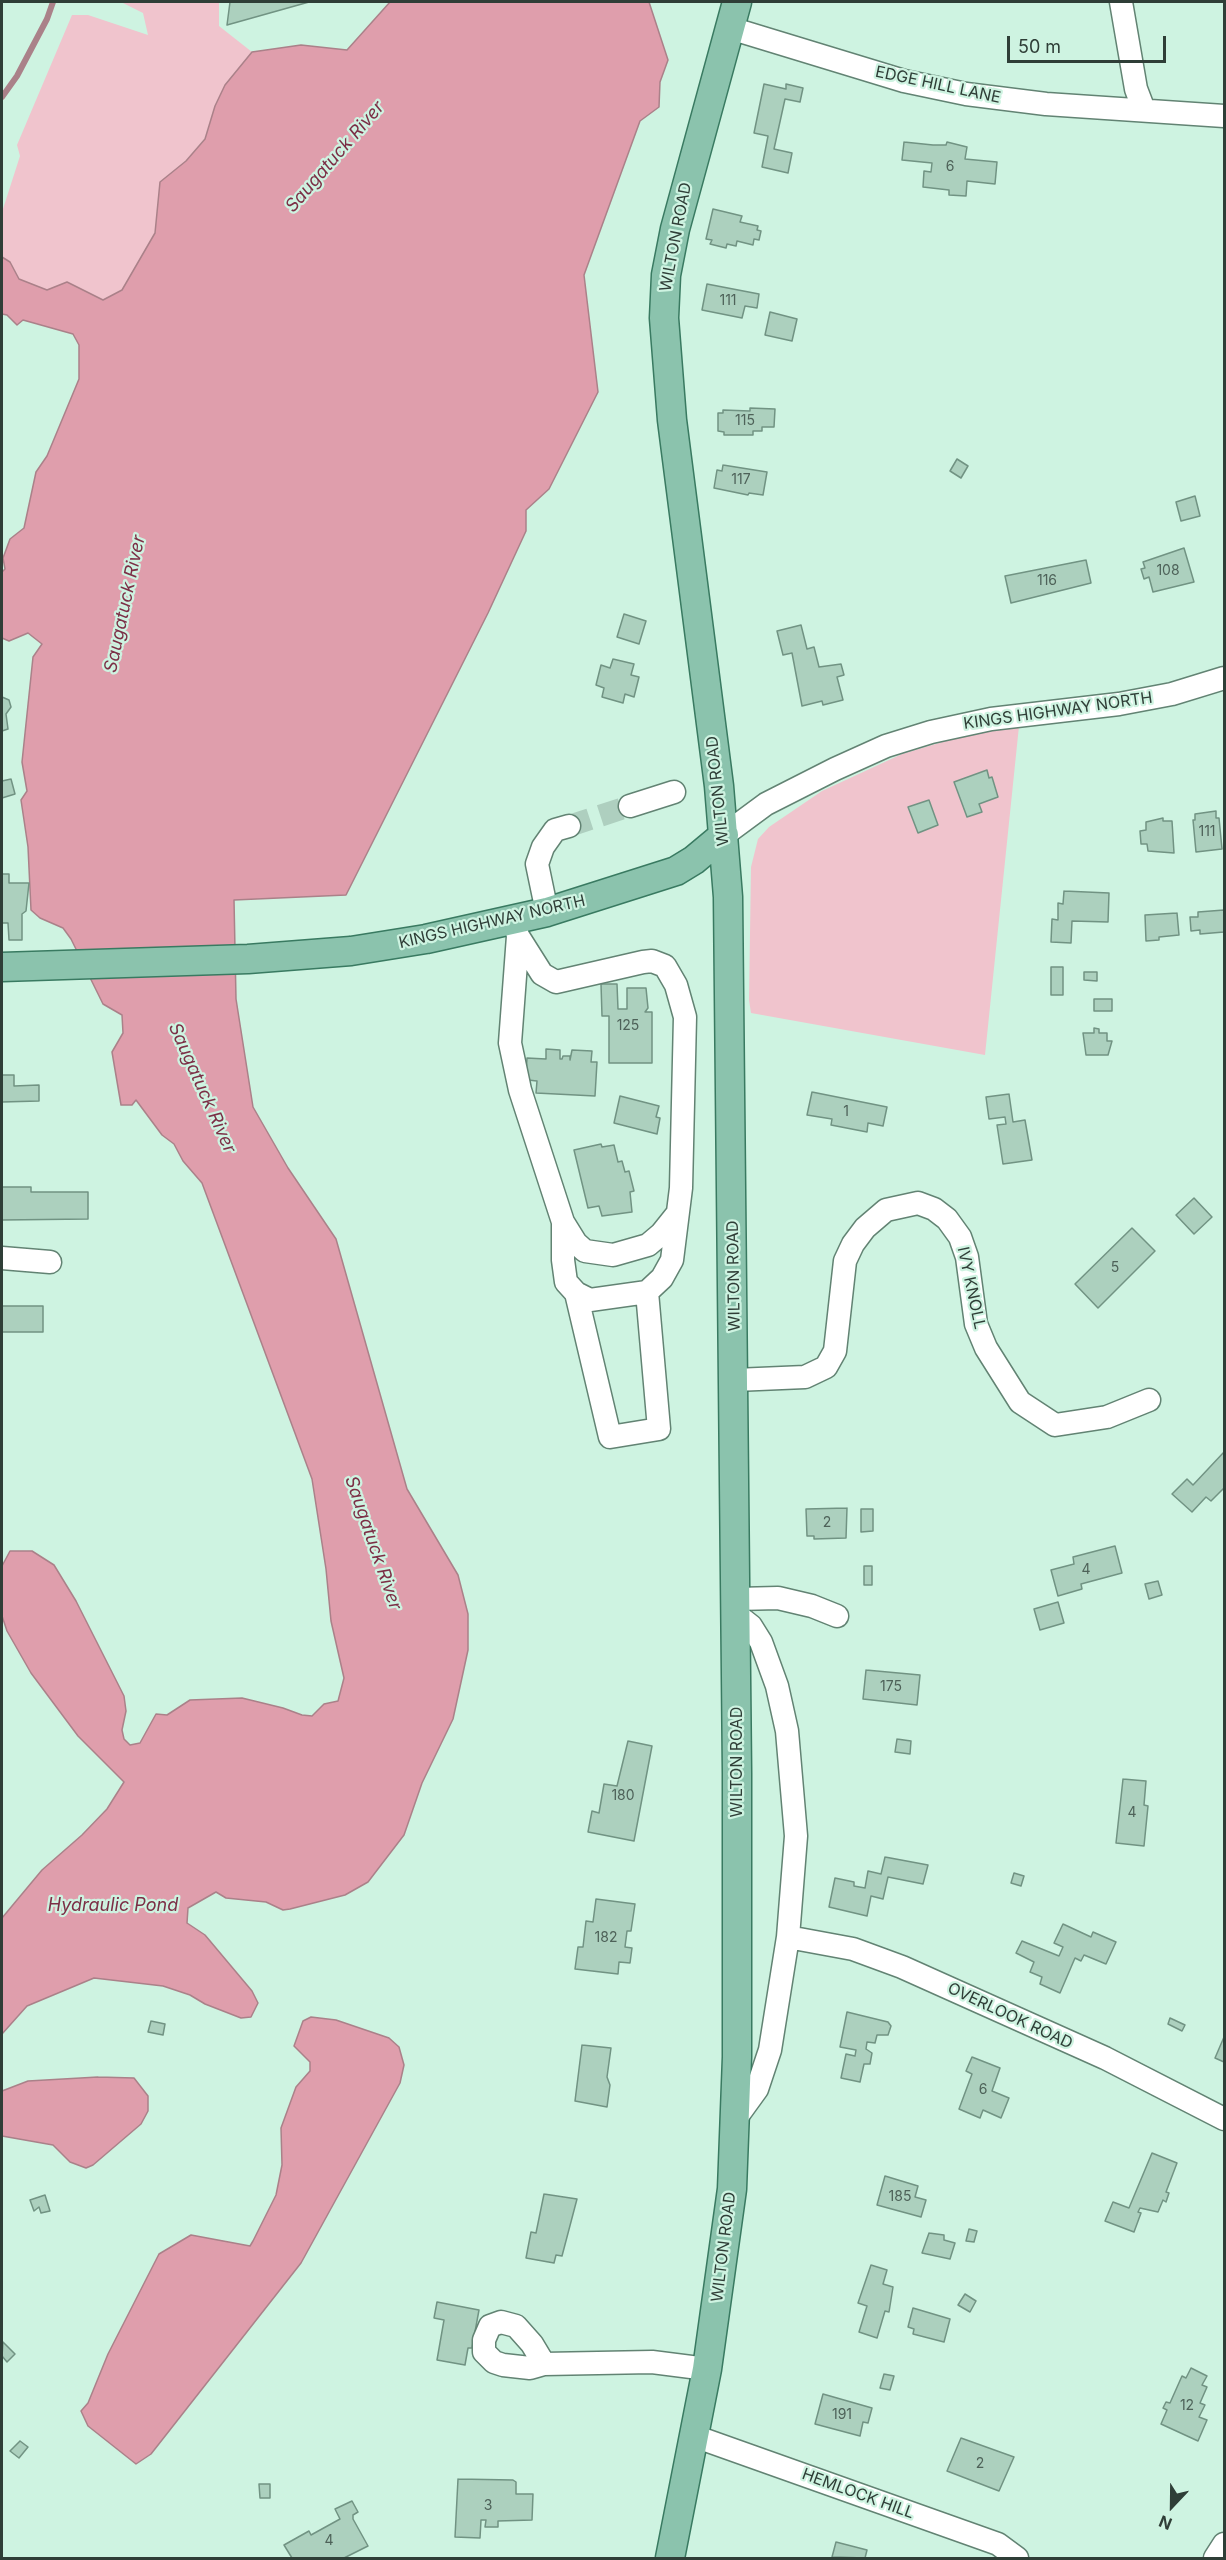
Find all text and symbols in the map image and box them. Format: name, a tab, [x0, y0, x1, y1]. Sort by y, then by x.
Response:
scale bar	[1010, 24, 1169, 62]
text: 50 m	[1018, 36, 1061, 57]
street label: EDGE HILL LANE	[874, 62, 1002, 108]
water label: Saugatuck River	[281, 97, 389, 217]
house number: 6	[946, 159, 954, 175]
street label: WILTON ROAD	[656, 181, 696, 293]
house number: 111	[719, 293, 737, 309]
house number: 115	[735, 413, 755, 429]
house number: 117	[731, 472, 751, 488]
water label: Saugatuck River	[100, 533, 150, 675]
house number: 108	[1156, 563, 1180, 579]
house number: 116	[1037, 573, 1057, 589]
street label: KINGS HIGHWAY NORTH	[962, 688, 1154, 734]
street label: WILTON ROAD	[703, 735, 733, 847]
house number: 111	[1198, 824, 1216, 840]
street label: KINGS HIGHWAY NORTH	[397, 891, 587, 953]
house number: 125	[617, 1018, 639, 1034]
water label: Saugatuck River	[164, 1020, 240, 1156]
house number: 1	[843, 1104, 849, 1120]
street label: WILTON ROAD	[723, 1220, 745, 1332]
street label: IVY KNOLL	[953, 1245, 989, 1331]
house number: 5	[1111, 1260, 1119, 1276]
water label: Saugatuck River	[340, 1473, 406, 1613]
house number: 2	[823, 1515, 831, 1531]
house number: 4	[1081, 1562, 1091, 1578]
house number: 175	[880, 1679, 902, 1695]
street label: WILTON ROAD	[727, 1707, 747, 1817]
house number: 180	[611, 1788, 635, 1804]
house number: 4	[1127, 1805, 1137, 1821]
water label: Hydraulic Pond	[48, 1895, 178, 1917]
house number: 182	[595, 1930, 617, 1946]
street label: OVERLOOK ROAD	[945, 1979, 1075, 2053]
house number: 6	[979, 2082, 987, 2098]
house number: 185	[889, 2189, 911, 2205]
street label: WILTON ROAD	[708, 2191, 740, 2303]
house number: 12	[1180, 2398, 1194, 2414]
house number: 191	[832, 2407, 852, 2423]
house number: 2	[976, 2456, 984, 2472]
street label: HEMLOCK HILL	[799, 2465, 917, 2523]
north arrow	[1142, 2476, 1202, 2536]
house number: 3	[484, 2498, 492, 2514]
text: N	[1156, 2511, 1175, 2534]
house number: 4	[324, 2533, 334, 2549]

